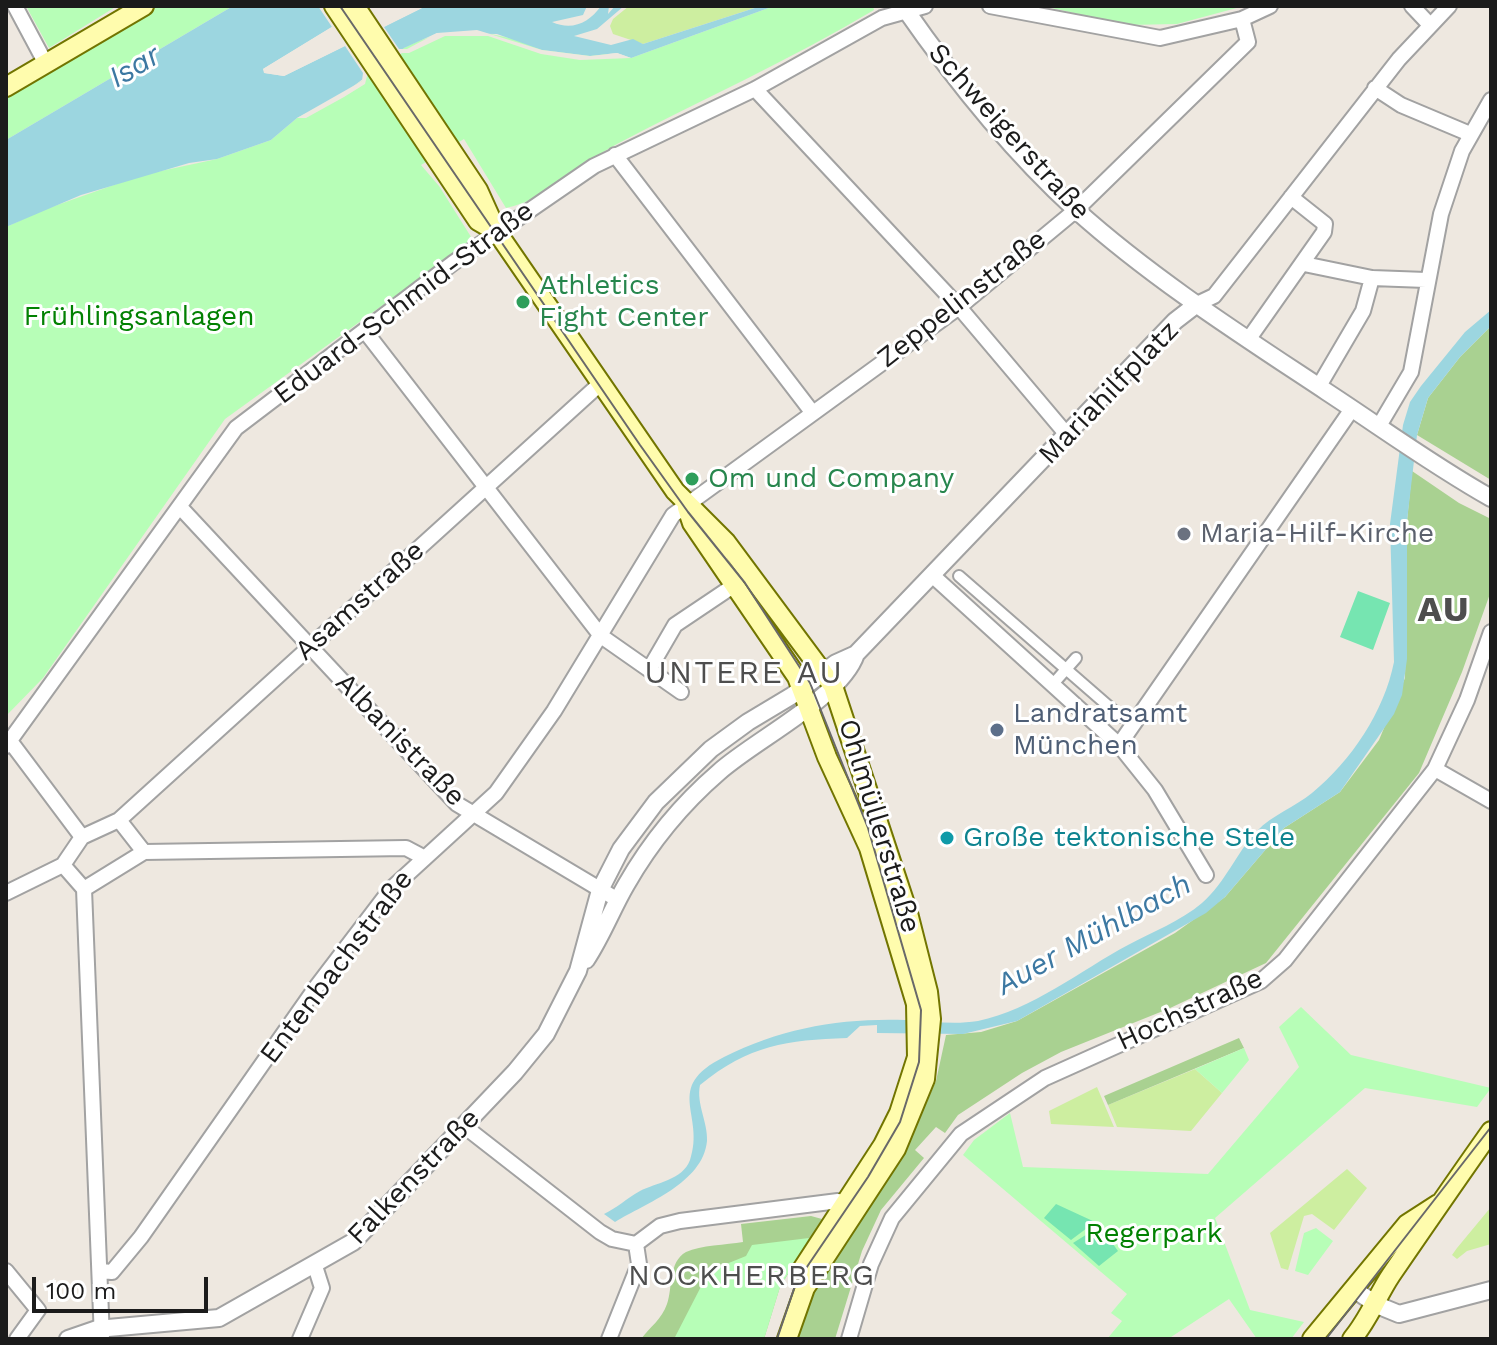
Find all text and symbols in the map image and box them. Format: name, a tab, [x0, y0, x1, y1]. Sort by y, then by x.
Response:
street label: Schweigerstraße	[921, 37, 1097, 227]
water label: Isar	[103, 38, 167, 96]
street label: Eduard-Schmid-Straße	[268, 194, 540, 412]
street label: Zeppelinstraße	[871, 223, 1053, 375]
place label: Athletics Fight Center	[539, 269, 709, 335]
marker: Athletics Fight Center	[514, 293, 532, 311]
park label: Frühlingsanlagen	[24, 300, 254, 334]
street label: Mariahilfplatz	[1032, 314, 1186, 472]
place label: Om und Company	[708, 462, 954, 496]
marker: Om und Company	[683, 470, 701, 488]
place label: Maria-Hilf-Kirche	[1200, 517, 1434, 551]
marker: Maria-Hilf-Kirche	[1175, 525, 1193, 543]
street label: Asamstraße	[288, 534, 432, 668]
district label: AU	[1418, 588, 1470, 632]
district label: UNTERE AU	[644, 655, 844, 693]
street label: Albanistraße	[328, 666, 472, 814]
place label: Landratsamt München	[1013, 697, 1187, 763]
street label: Ohlmüllerstraße	[831, 715, 927, 937]
marker: Landratsamt München	[988, 721, 1006, 739]
place label: Große tektonische Stele	[963, 821, 1295, 855]
marker: Große tektonische Stele	[938, 829, 956, 847]
street label: Entenbachstraße	[253, 864, 421, 1070]
water label: Auer Mühlbach	[990, 867, 1198, 1003]
street label: Hochstraße	[1112, 962, 1268, 1058]
street label: Falkenstraße	[341, 1102, 487, 1252]
park label: Regerpark	[1085, 1217, 1223, 1251]
district label: NOCKHERBERG	[628, 1258, 876, 1294]
scale bar	[36, 1261, 212, 1311]
text: 100 m	[46, 1277, 116, 1305]

